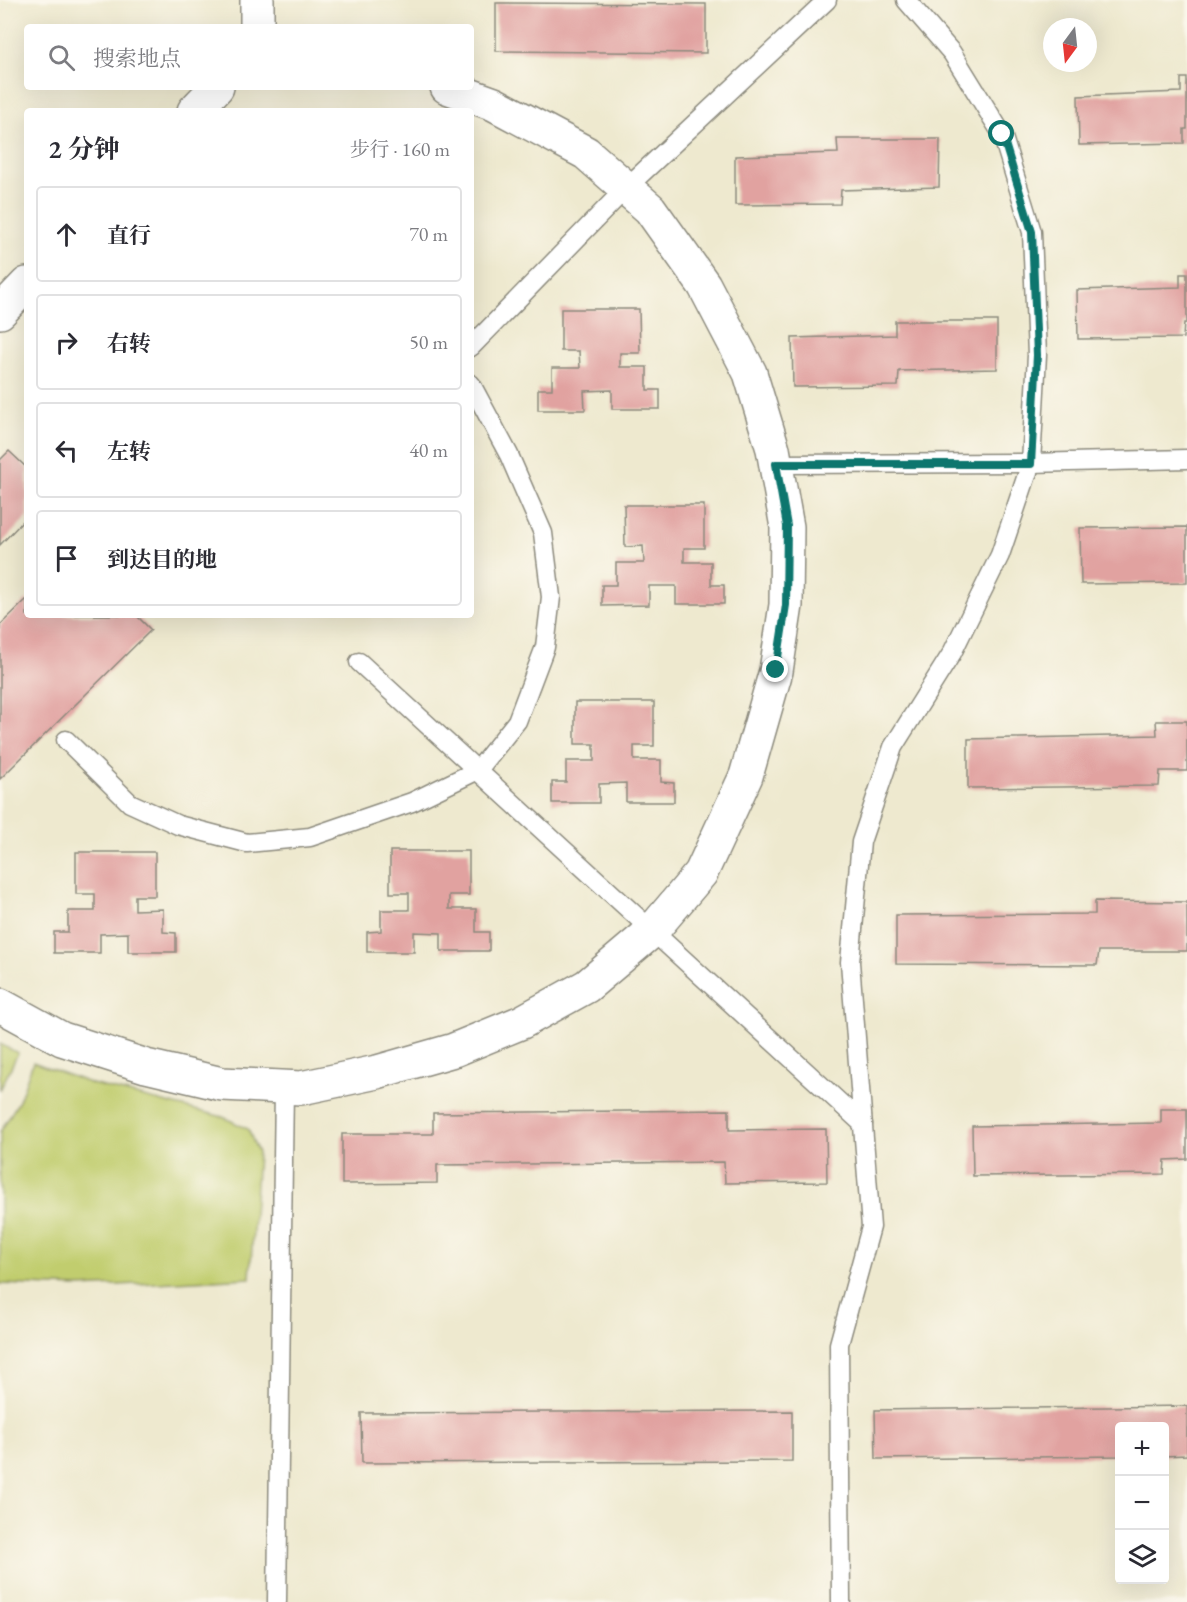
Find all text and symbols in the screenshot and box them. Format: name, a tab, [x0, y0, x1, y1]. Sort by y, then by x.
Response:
north arrow	[1043, 18, 1097, 72]
search box	[24, 24, 474, 90]
icon: search	[45, 41, 78, 74]
text: 搜索地点	[93, 44, 181, 73]
route start	[988, 120, 1014, 146]
text: 2 分钟	[48, 132, 120, 166]
text: 步行 · 160 m	[350, 136, 450, 162]
icon: ahead	[50, 218, 83, 251]
text: 直行	[107, 221, 151, 250]
text: 70 m	[409, 221, 448, 247]
icon: right	[50, 326, 83, 359]
text: 右转	[107, 329, 151, 358]
text: 50 m	[409, 329, 448, 355]
icon: left	[50, 434, 83, 467]
text: 左转	[107, 437, 151, 466]
text: 40 m	[409, 437, 448, 463]
icon: arrive	[50, 542, 83, 575]
text: 到达目的地	[107, 545, 217, 574]
route end	[762, 656, 788, 682]
map controls	[1115, 1422, 1169, 1584]
button: +	[1115, 1422, 1169, 1476]
button: −	[1115, 1476, 1169, 1530]
button: layers	[1115, 1530, 1169, 1584]

